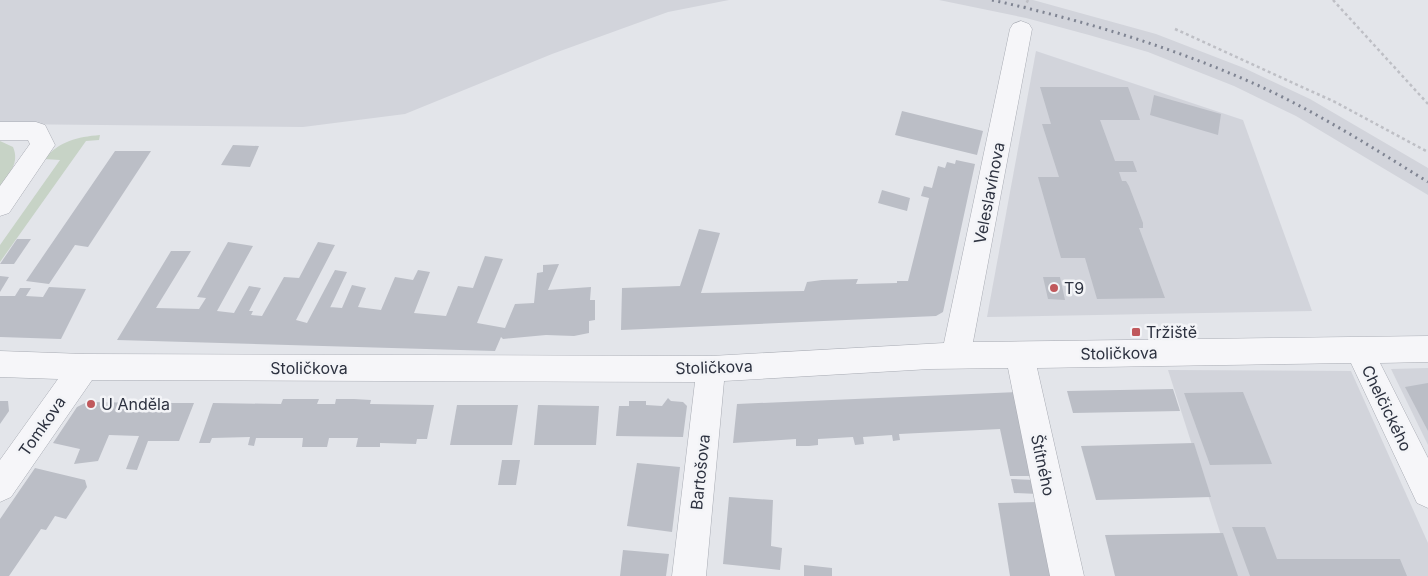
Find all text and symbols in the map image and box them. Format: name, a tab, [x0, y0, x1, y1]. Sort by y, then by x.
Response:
street label: Veleslavínova	[969, 140, 1009, 246]
place label: T9	[1064, 278, 1084, 298]
marker: T9	[1048, 282, 1060, 294]
place label: Tržiště	[1146, 322, 1197, 342]
marker: Tržiště	[1130, 326, 1142, 338]
street label: Stoličkova	[1080, 342, 1158, 364]
street label: Stoličkova	[675, 356, 753, 378]
street label: Stoličkova	[270, 358, 348, 378]
street label: Chelčického	[1358, 362, 1416, 454]
street label: Tomkova	[14, 392, 70, 460]
place label: U Anděla	[101, 394, 170, 414]
marker: U Anděla	[85, 398, 97, 410]
street label: Štítného	[1027, 432, 1059, 498]
street label: Bartošova	[686, 433, 714, 511]

